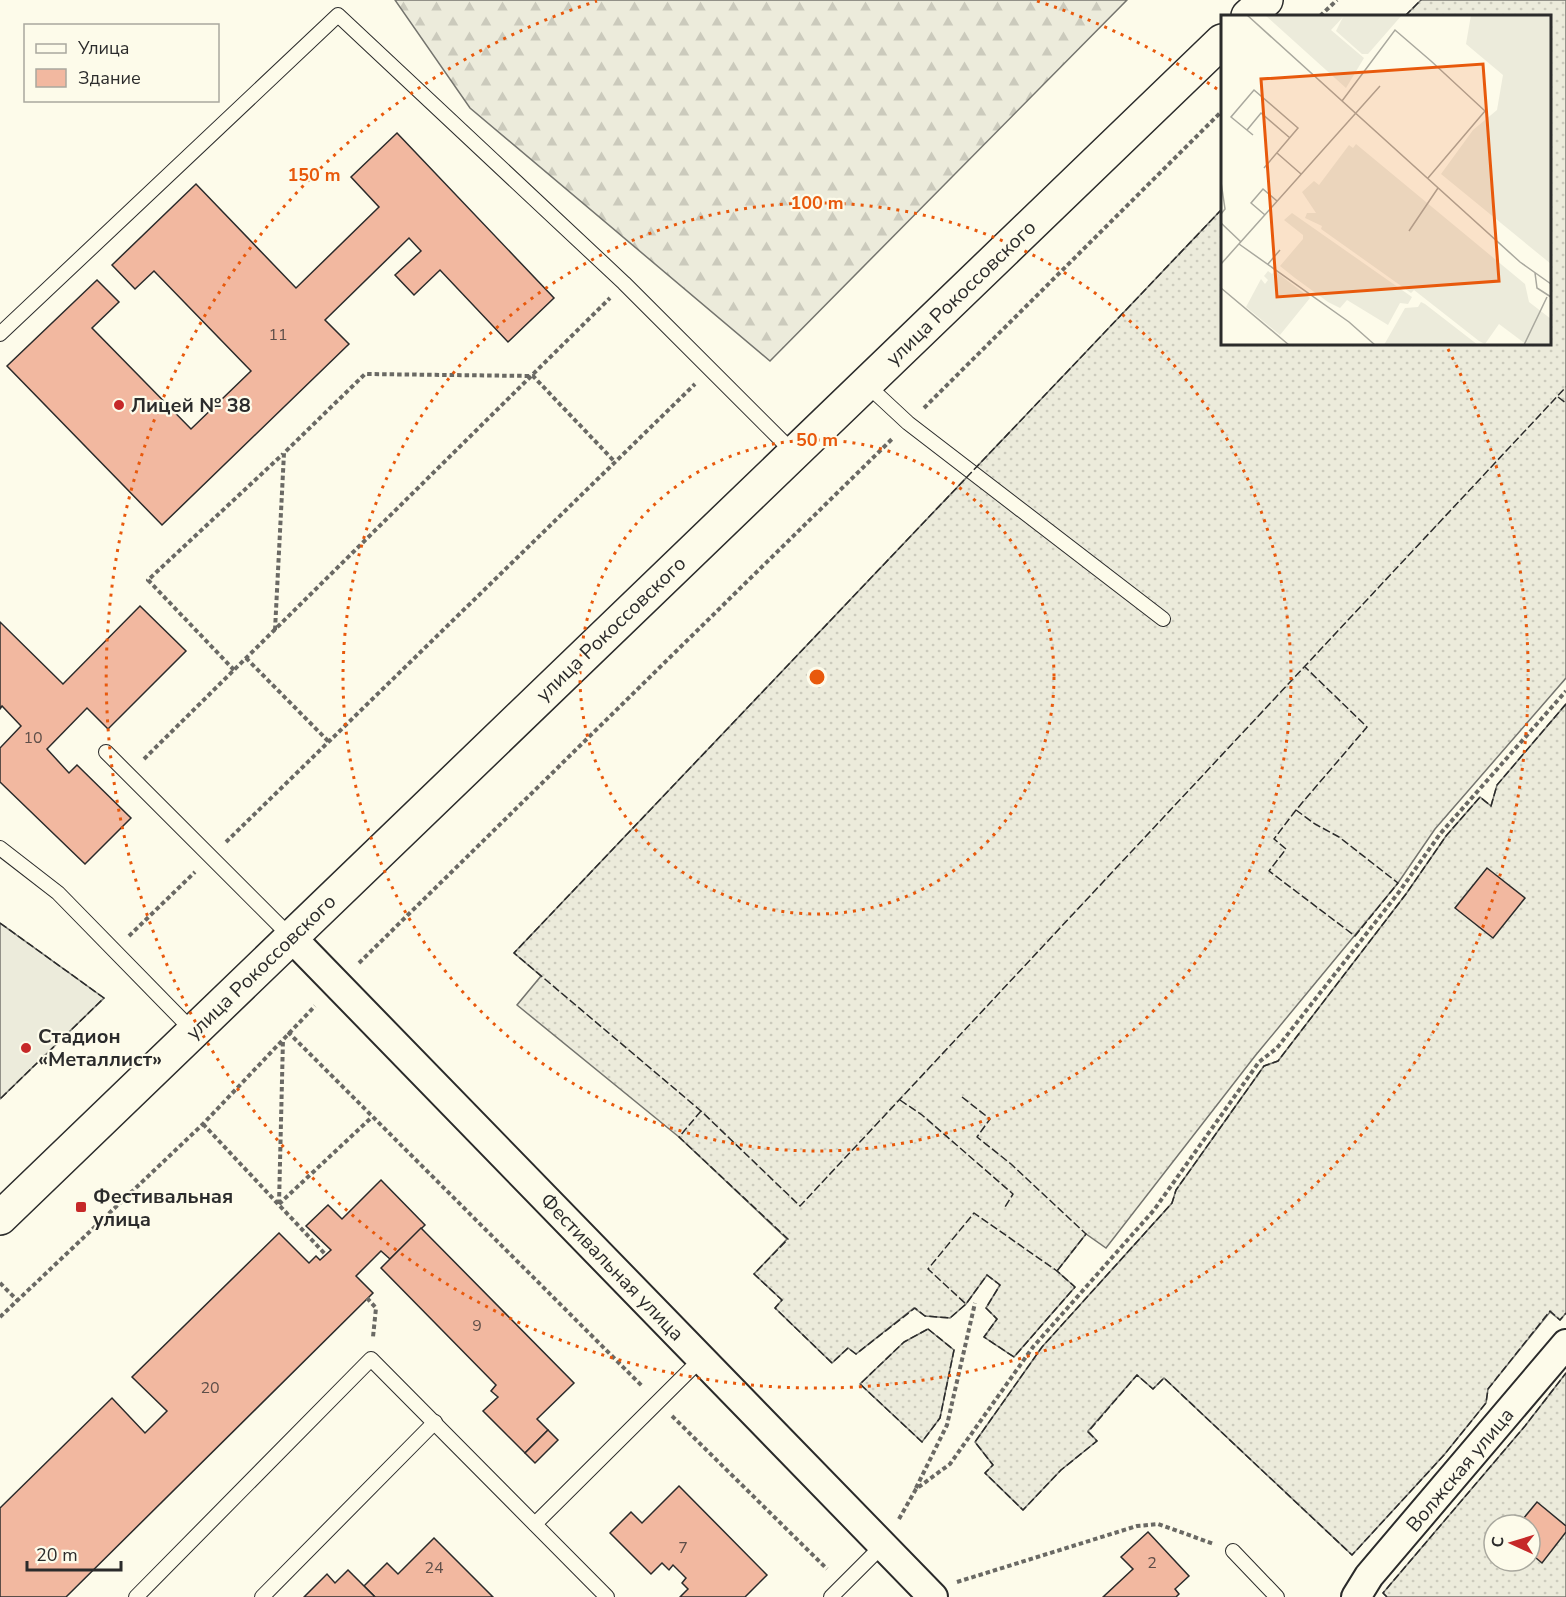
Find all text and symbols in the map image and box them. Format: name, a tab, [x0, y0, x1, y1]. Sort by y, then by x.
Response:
inset map	[1221, 15, 1551, 345]
legend	[24, 24, 219, 102]
text: Улица	[77, 36, 129, 60]
text: Здание	[78, 66, 141, 90]
text: 150 m	[287, 163, 341, 187]
text: 100 m	[790, 191, 844, 215]
street label: улица Рокоссовского	[880, 214, 1042, 372]
house number: 11	[268, 324, 288, 346]
place label: Лицей № 38	[131, 392, 251, 419]
marker: Лицей № 38	[112, 398, 126, 412]
text: 50 m	[796, 428, 838, 452]
street label: улица Рокоссовского	[530, 550, 692, 708]
centre of rings	[807, 667, 827, 687]
house number: 10	[23, 727, 43, 749]
street label: улица Рокоссовского	[180, 888, 342, 1046]
place label: Стадион «Металлист»	[38, 1023, 162, 1073]
marker: Стадион «Металлист»	[19, 1041, 33, 1055]
place label: Фестивальная улица	[93, 1183, 233, 1233]
street label: Фестивальная улица	[534, 1187, 690, 1347]
marker: Фестивальная улица	[74, 1200, 88, 1214]
house number: 9	[472, 1315, 482, 1337]
house number: 20	[200, 1377, 220, 1399]
street label: Волжская улица	[1400, 1402, 1520, 1538]
north arrow	[1482, 1513, 1542, 1573]
scale bar	[27, 1534, 122, 1572]
text: С	[1487, 1536, 1509, 1548]
house number: 7	[678, 1537, 688, 1559]
text: 20 m	[36, 1543, 78, 1567]
house number: 2	[1147, 1552, 1157, 1574]
house number: 24	[424, 1557, 444, 1579]

